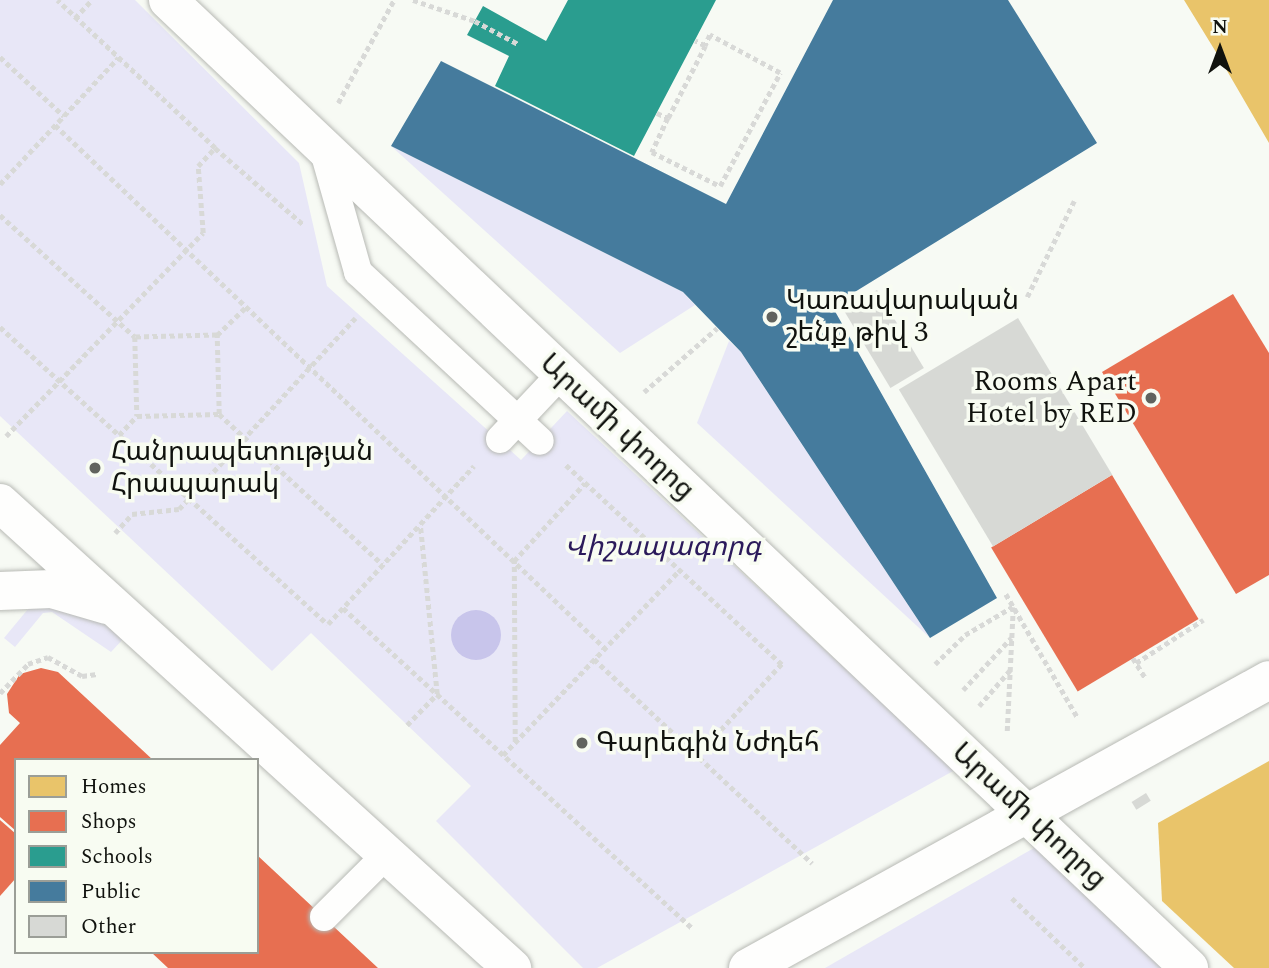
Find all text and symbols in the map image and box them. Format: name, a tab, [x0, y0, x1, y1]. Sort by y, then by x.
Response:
text: N	[1212, 13, 1228, 42]
north arrow	[1185, 14, 1255, 84]
place label: Կառավարական շենք թիվ 3	[786, 284, 1019, 350]
marker: Կառավարական շենք թիվ 3	[764, 309, 780, 325]
street label: Արամի փողոց	[533, 347, 701, 507]
place label: Rooms Apart Hotel by RED	[966, 365, 1137, 431]
marker: Rooms Apart Hotel by RED	[1143, 390, 1159, 406]
place label: Հանրապետության Հրապարակ	[111, 435, 373, 501]
marker: Հանրապետության Հրապարակ	[85, 458, 105, 478]
park label: Վիշապագորգ	[565, 530, 761, 564]
place label: Գարեգին Նժդեհ	[596, 726, 820, 760]
marker: Գարեգին Նժդեհ	[574, 735, 590, 751]
street label: Արամի փողոց	[945, 736, 1113, 896]
legend	[14, 758, 259, 954]
text: Homes	[81, 771, 147, 803]
text: Shops	[81, 806, 137, 838]
text: Schools	[81, 841, 153, 873]
text: Public	[81, 876, 141, 908]
text: Other	[81, 911, 136, 943]

